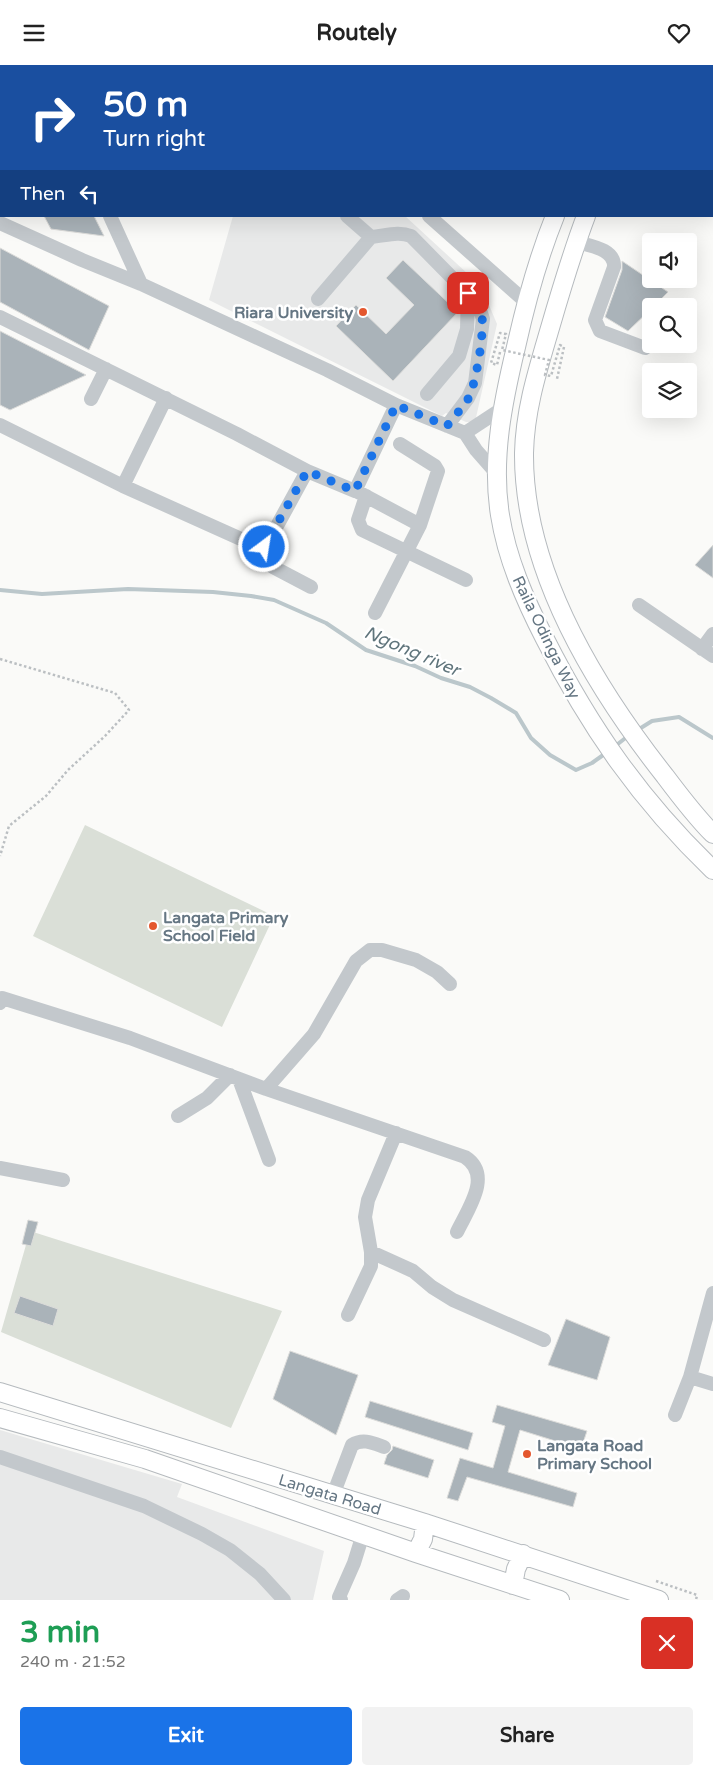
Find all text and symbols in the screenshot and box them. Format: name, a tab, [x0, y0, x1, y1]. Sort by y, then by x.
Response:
icon: menu	[20, 19, 48, 47]
icon: heart	[665, 19, 693, 47]
text: Routely	[316, 20, 397, 46]
text: 50 m	[103, 84, 188, 126]
icon: right	[20, 85, 85, 150]
text: Turn right	[103, 126, 205, 152]
icon: left	[75, 180, 103, 208]
text: Then	[20, 183, 65, 205]
map controls	[642, 233, 697, 418]
button: sound	[642, 233, 697, 288]
pin	[447, 272, 489, 314]
icon: arrive	[454, 279, 482, 307]
button: search	[642, 298, 697, 353]
place label: Riara University	[234, 303, 353, 323]
marker: Riara University	[357, 306, 369, 318]
button: layers	[642, 363, 697, 418]
position arrow	[237, 520, 289, 572]
street label: Raila Odinga Way	[508, 573, 585, 703]
water label: Ngong river	[361, 621, 465, 682]
place label: Langata Primary School Field	[163, 908, 289, 946]
marker: Langata Primary School Field	[147, 920, 159, 932]
place label: Langata Road Primary School	[537, 1436, 652, 1474]
marker: Langata Road Primary School	[521, 1448, 533, 1460]
street label: Langata Road	[276, 1470, 383, 1520]
text: 3 min	[20, 1614, 100, 1651]
button: close	[641, 1617, 693, 1669]
text: 240 m · 21:52	[20, 1652, 126, 1672]
button: Exit	[20, 1707, 352, 1765]
button: Share	[362, 1707, 693, 1765]

